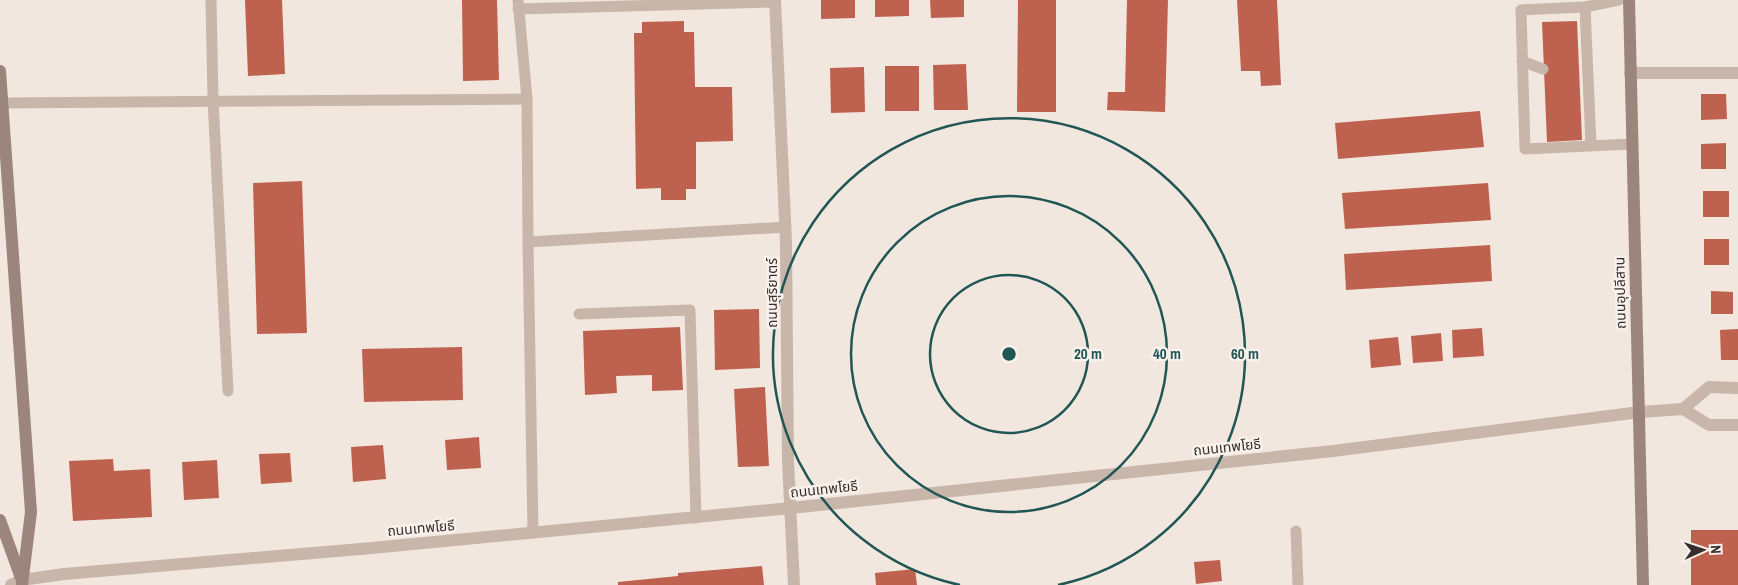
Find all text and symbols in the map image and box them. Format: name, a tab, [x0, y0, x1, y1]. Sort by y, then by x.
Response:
street label: ถนนสุริยาตร์	[763, 257, 781, 328]
street label: ถนนอุปลีสาน	[1610, 257, 1630, 329]
text: 20 m	[1074, 343, 1102, 364]
text: 40 m	[1153, 343, 1181, 364]
text: 60 m	[1231, 343, 1259, 364]
centre of rings	[1000, 345, 1018, 363]
street label: ถนนเทพโยธี	[1192, 435, 1262, 459]
street label: ถนนเทพโยธี	[789, 477, 859, 501]
street label: ถนนเทพโยธี	[386, 516, 456, 540]
north arrow	[1678, 525, 1728, 575]
text: N	[1707, 545, 1725, 554]

